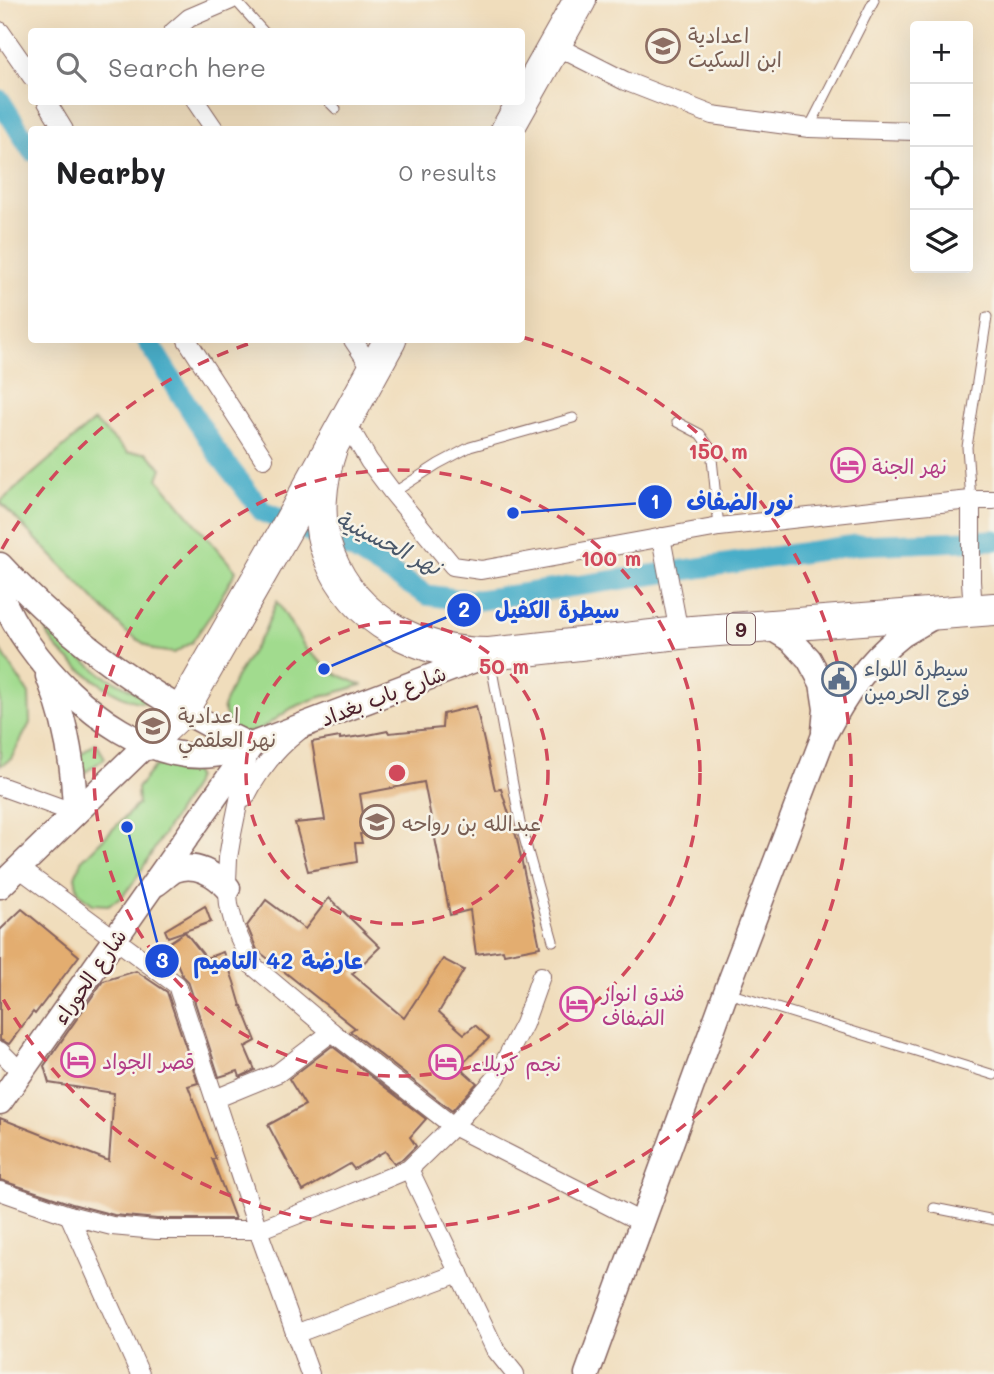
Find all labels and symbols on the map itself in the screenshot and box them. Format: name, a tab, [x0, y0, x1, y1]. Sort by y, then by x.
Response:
place label: اعدادية ابن السكيت	[688, 21, 782, 73]
school or university icon: اعدادية ابن السكيت	[644, 27, 682, 65]
text: 150 m	[688, 437, 748, 464]
hotel icon: نهر الجنة	[829, 446, 867, 484]
place label: نهر الجنة	[872, 452, 947, 479]
callout: نور الضفاف	[637, 480, 807, 524]
text: نور الضفاف	[687, 486, 793, 517]
text: 1	[650, 487, 660, 514]
water label: نهر الحسينية	[331, 503, 449, 582]
text: 100 m	[581, 544, 641, 571]
callout: سيطرة الكفيل	[446, 588, 634, 632]
text: سيطرة الكفيل	[495, 594, 619, 624]
text: 2	[458, 595, 470, 622]
road number: 9	[727, 614, 755, 644]
text: 50 m	[479, 652, 529, 679]
place label: سيطرة اللواء فوج الحرمين	[864, 654, 970, 707]
street label: شارع باب بغداد	[316, 659, 451, 734]
public building icon: سيطرة اللواء فوج الحرمين	[820, 660, 858, 698]
place label: اعدادية نهر العلقمي	[178, 701, 276, 759]
school or university icon: اعدادية نهر العلقمي	[134, 707, 172, 745]
centre of rings	[385, 761, 409, 785]
school or university icon: عبدالله بن رواحه	[358, 803, 396, 841]
place label: عبدالله بن رواحه	[402, 809, 541, 837]
street label: شارع الحوراء	[46, 923, 134, 1031]
callout: عارضة 42 التاميم	[144, 939, 377, 983]
text: عارضة 42 التاميم	[193, 945, 363, 979]
text: 3	[156, 946, 168, 973]
place label: فندق انوار الضفاف	[600, 979, 685, 1030]
hotel icon: فندق انوار الضفاف	[558, 985, 596, 1023]
hotel icon: قصر الجواد	[59, 1041, 97, 1079]
hotel icon: نجم كربلاء	[427, 1043, 465, 1081]
place label: قصر الجواد	[102, 1047, 195, 1075]
place label: نجم كربلاء	[471, 1049, 561, 1080]

